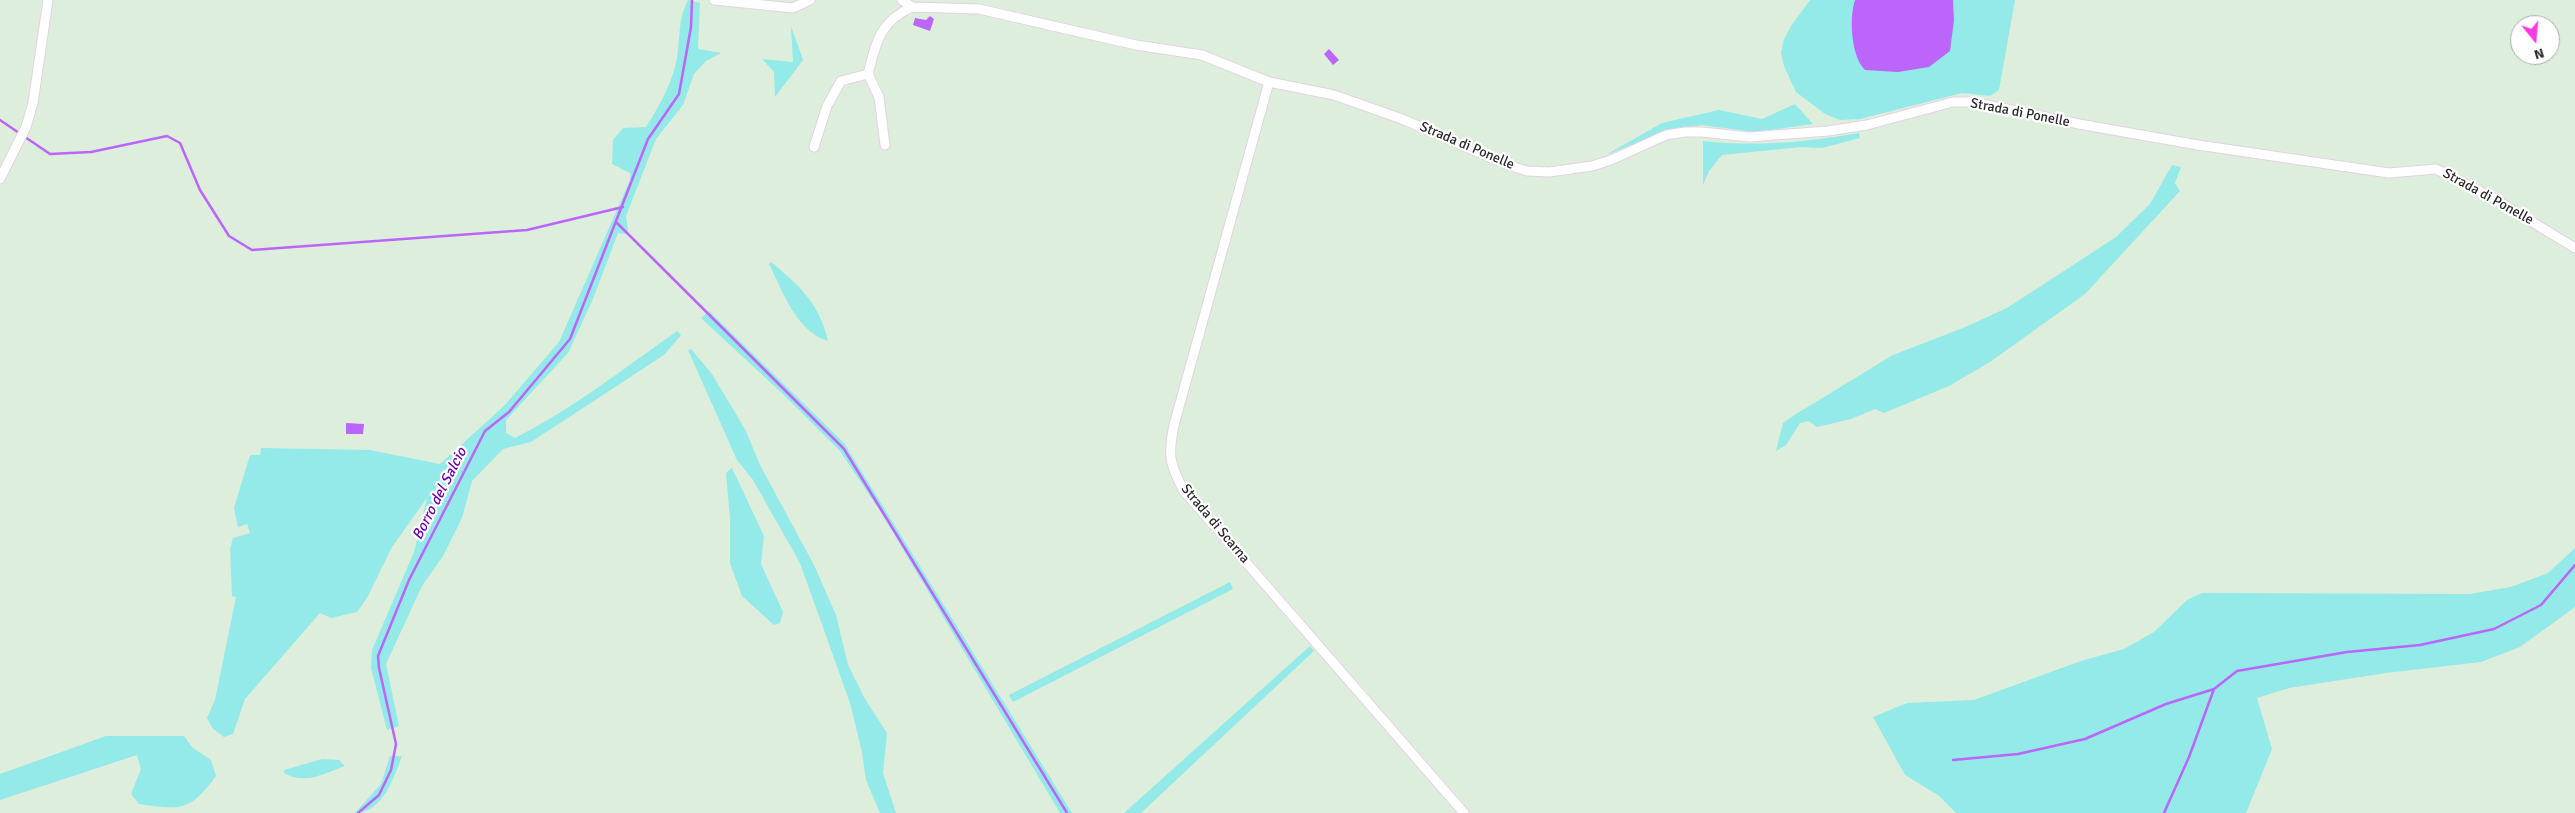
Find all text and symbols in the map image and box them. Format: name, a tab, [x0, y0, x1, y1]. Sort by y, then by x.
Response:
north arrow	[2510, 15, 2560, 65]
text: N	[2532, 44, 2546, 63]
street label: Strada di Ponelle	[1969, 95, 2071, 131]
street label: Strada di Ponelle	[1417, 119, 1517, 173]
street label: Strada di Ponelle	[2440, 165, 2536, 229]
water label: Borro del Salcio	[409, 445, 471, 543]
street label: Strada di Scarna	[1177, 481, 1253, 567]

